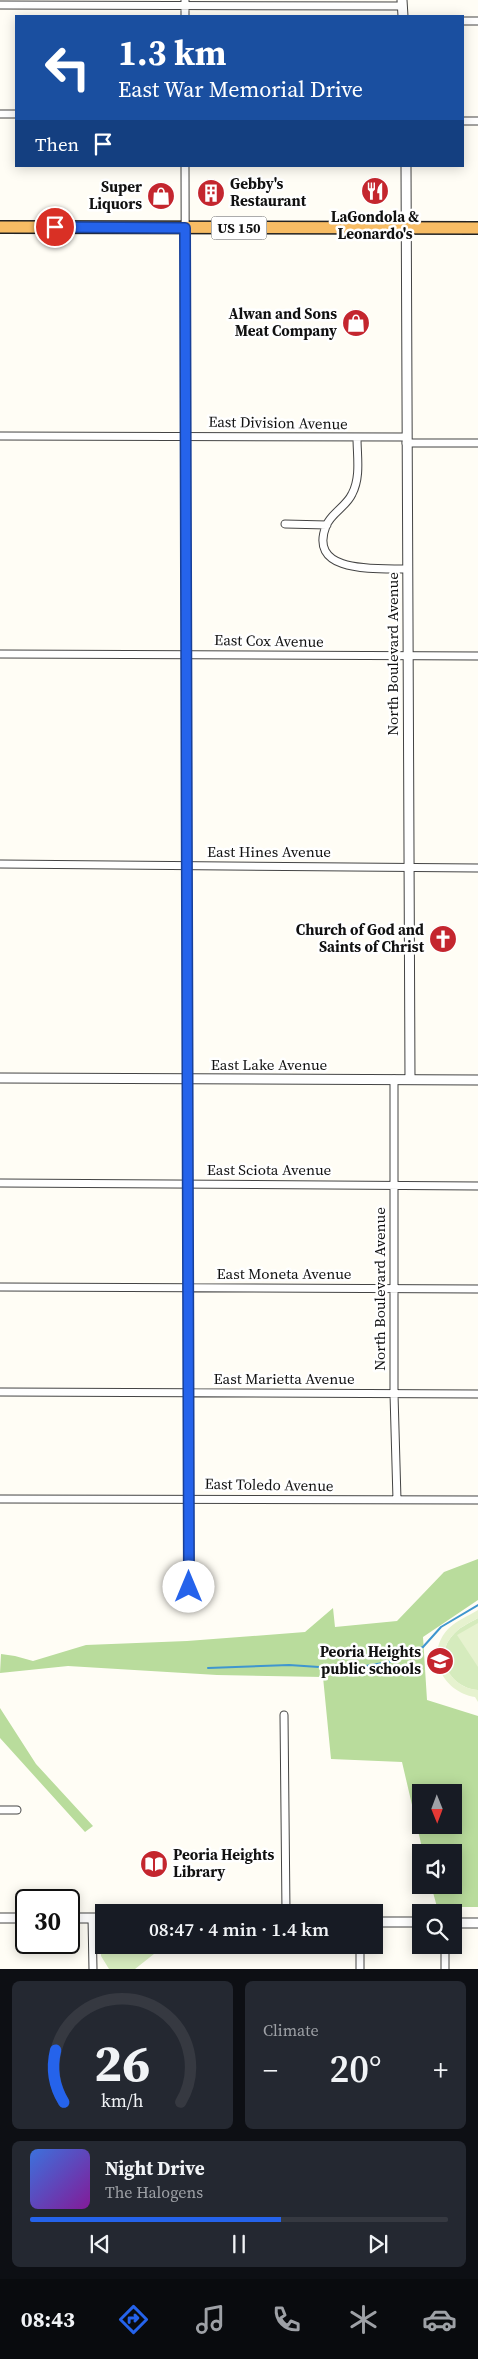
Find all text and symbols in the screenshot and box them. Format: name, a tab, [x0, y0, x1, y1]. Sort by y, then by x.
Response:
text: 1.3 km	[118, 29, 227, 77]
icon: left	[35, 35, 100, 100]
text: East War Memorial Drive	[118, 74, 363, 104]
icon: arrive	[89, 130, 117, 158]
text: Then	[35, 131, 79, 157]
place label: Gebby's Restaurant	[230, 173, 307, 211]
place label: Super Liquors	[89, 176, 142, 214]
restaurant icon: LaGondola & Leonardo's	[360, 176, 390, 206]
building icon: Gebby's Restaurant	[196, 178, 226, 208]
shop icon: Super Liquors	[146, 181, 176, 211]
pin	[34, 206, 76, 248]
place label: LaGondola & Leonardo's	[331, 206, 419, 244]
icon: arrive	[41, 213, 69, 241]
road number: US 150	[212, 217, 266, 240]
place label: Alwan and Sons Meat Company	[228, 303, 337, 341]
shop icon: Alwan and Sons Meat Company	[341, 308, 371, 338]
street label: East Division Avenue	[208, 411, 348, 434]
street label: North Boulevard Avenue	[382, 572, 403, 736]
street label: East Cox Avenue	[214, 629, 324, 652]
street label: East Hines Avenue	[207, 841, 331, 862]
place label: Church of God and Saints of Christ	[296, 919, 425, 957]
church icon: Church of God and Saints of Christ	[428, 924, 458, 954]
street label: East Lake Avenue	[211, 1054, 328, 1075]
street label: East Sciota Avenue	[207, 1159, 332, 1180]
street label: North Boulevard Avenue	[369, 1207, 390, 1371]
street label: East Moneta Avenue	[216, 1263, 352, 1284]
street label: East Marietta Avenue	[213, 1368, 355, 1389]
street label: East Toledo Avenue	[204, 1473, 334, 1496]
position arrow	[162, 1560, 214, 1612]
place label: Peoria Heights public schools	[320, 1641, 421, 1679]
school or university icon: Peoria Heights public schools	[425, 1646, 455, 1676]
north arrow	[412, 1784, 462, 1834]
map controls	[412, 1784, 462, 1954]
place label: Peoria Heights Library	[173, 1844, 274, 1882]
button: sound	[412, 1844, 462, 1894]
library icon: Peoria Heights Library	[139, 1849, 169, 1879]
speed limit sign: 30	[15, 1889, 80, 1954]
button: search	[412, 1904, 462, 1954]
text: 08:47 · 4 min · 1.4 km	[149, 1916, 329, 1942]
text: Climate	[263, 2019, 319, 2041]
text: 26	[94, 2027, 151, 2098]
text: 20°	[330, 2043, 381, 2095]
text: −	[263, 2051, 278, 2089]
text: +	[433, 2051, 448, 2089]
text: km/h	[101, 2088, 144, 2113]
text: Night Drive	[105, 2155, 205, 2181]
text: The Halogens	[105, 2181, 203, 2203]
icon: previous	[86, 2230, 114, 2258]
icon: pause	[225, 2230, 253, 2258]
icon: next	[364, 2230, 392, 2258]
icon: directions	[116, 2302, 151, 2337]
icon: music	[193, 2302, 228, 2337]
icon: phone	[269, 2302, 304, 2337]
icon: climate	[346, 2302, 381, 2337]
icon: car	[422, 2302, 457, 2337]
text: 08:43	[21, 2304, 75, 2334]

